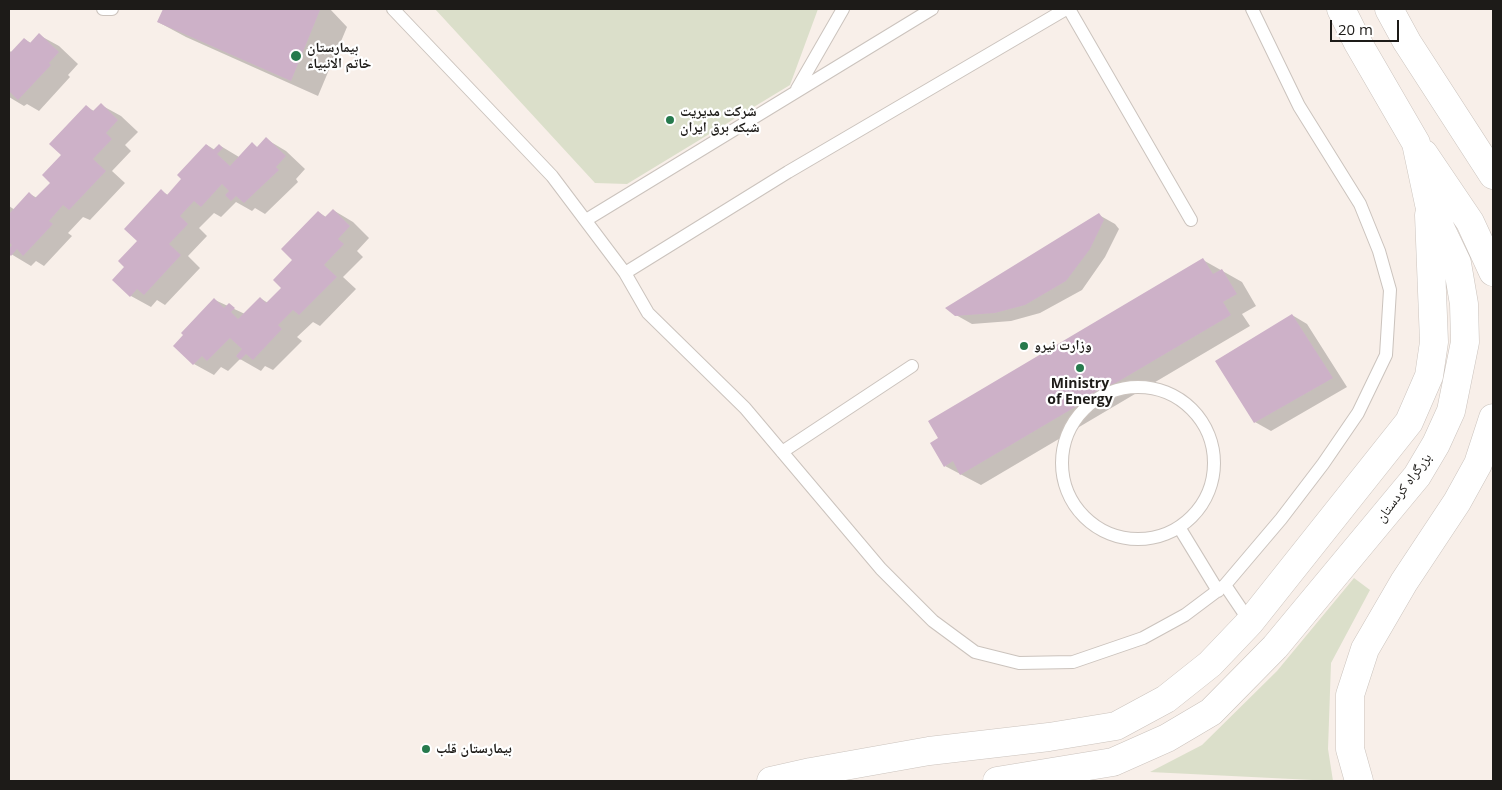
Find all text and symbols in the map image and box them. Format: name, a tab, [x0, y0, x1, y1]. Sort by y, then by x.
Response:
scale bar	[1332, 10, 1401, 42]
text: 20 m	[1338, 19, 1373, 39]
place label: بیمارستان خاتم الانبیاء	[307, 40, 371, 72]
marker: بیمارستان خاتم الانبیاء	[289, 49, 303, 63]
place label: شرکت مدیریت شبکه برق ایران	[680, 104, 759, 136]
marker: شرکت مدیریت شبکه برق ایران	[664, 114, 676, 126]
place label: وزارت نیرو	[1034, 338, 1092, 354]
marker: وزارت نیرو	[1018, 340, 1030, 352]
marker: Ministry of Energy	[1074, 362, 1086, 374]
place label: Ministry of Energy	[1047, 376, 1113, 408]
street label: بزرگراه کردستان	[1373, 450, 1435, 526]
place label: بیمارستان قلب	[436, 741, 512, 757]
marker: بیمارستان قلب	[420, 743, 432, 755]

